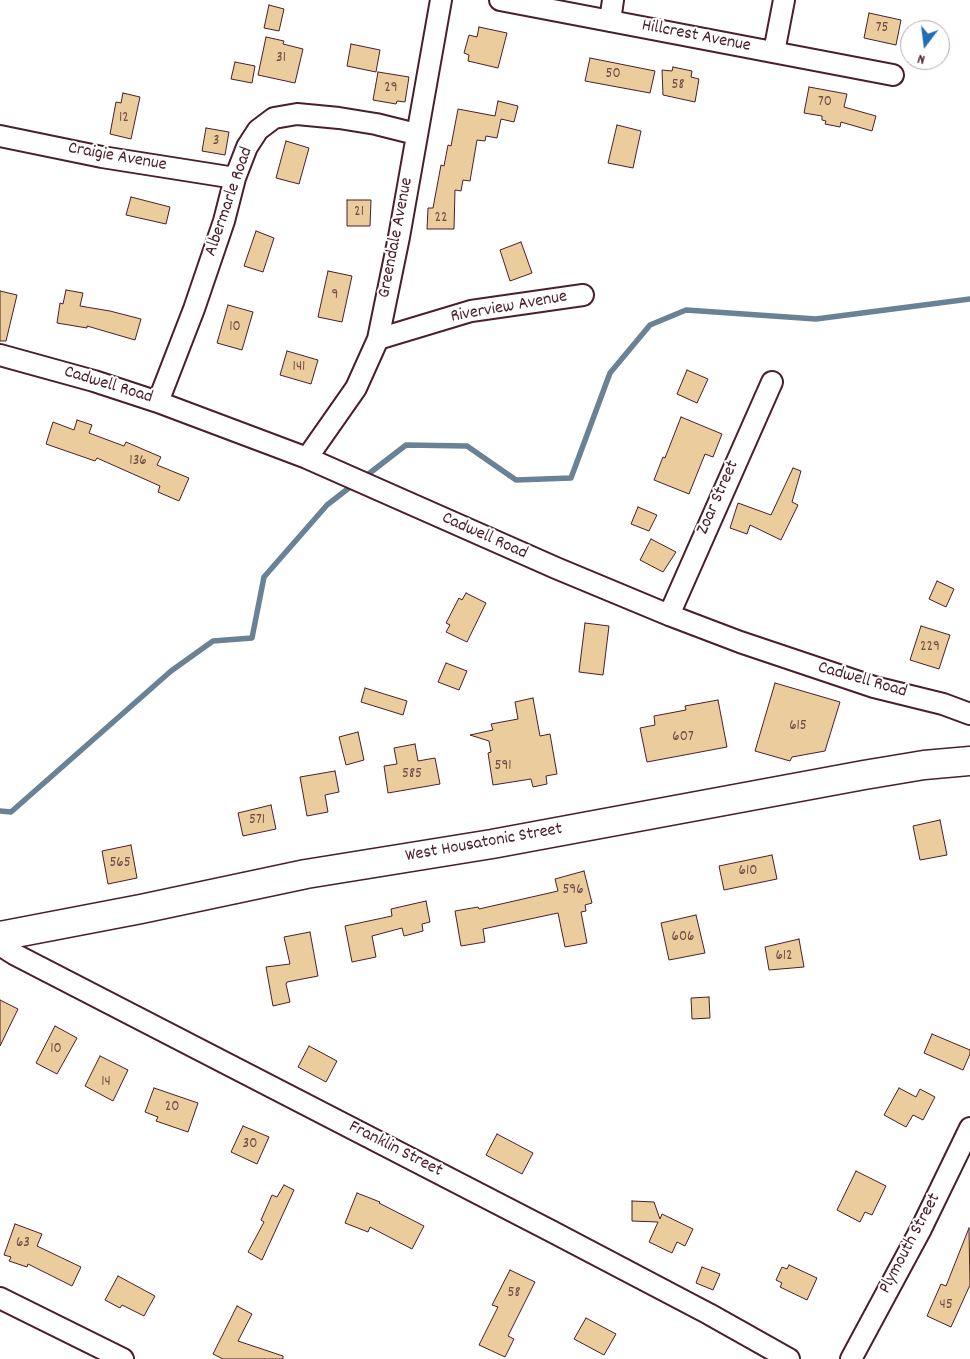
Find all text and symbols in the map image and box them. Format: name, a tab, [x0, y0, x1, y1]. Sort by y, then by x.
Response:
street label: Hillcrest Avenue	[640, 16, 752, 58]
house number: 75	[876, 20, 888, 38]
north arrow	[900, 20, 950, 70]
text: N	[915, 48, 927, 69]
house number: 31	[276, 50, 286, 68]
house number: 50	[605, 66, 621, 84]
house number: 58	[672, 77, 684, 95]
house number: 29	[384, 80, 398, 98]
house number: 70	[818, 94, 832, 112]
house number: 12	[119, 110, 129, 128]
house number: 3	[213, 133, 219, 151]
street label: Craigie Avenue	[66, 139, 168, 177]
street label: Albermarle Road	[201, 145, 259, 259]
street label: Greendale Avenue	[375, 176, 419, 300]
house number: 21	[354, 204, 364, 222]
house number: 22	[434, 210, 448, 228]
house number: 9	[332, 287, 338, 305]
street label: Riverview Avenue	[449, 287, 569, 329]
house number: 10	[229, 319, 241, 337]
house number: 141	[293, 359, 305, 377]
street label: Cadwell Road	[61, 362, 155, 410]
house number: 136	[129, 453, 147, 471]
street label: Zoar Street	[693, 458, 745, 538]
street label: Cadwell Road	[438, 508, 530, 566]
house number: 229	[920, 639, 940, 657]
street label: Cadwell Road	[815, 658, 909, 704]
house number: 615	[789, 718, 807, 736]
house number: 607	[672, 729, 694, 747]
house number: 591	[494, 758, 512, 776]
house number: 585	[402, 766, 422, 784]
house number: 571	[249, 812, 265, 830]
street label: West Housatonic Street	[404, 820, 564, 868]
house number: 565	[109, 855, 131, 873]
house number: 610	[739, 863, 757, 881]
house number: 596	[562, 882, 584, 900]
house number: 606	[672, 929, 694, 947]
house number: 612	[775, 948, 793, 966]
house number: 10	[50, 1041, 62, 1059]
house number: 14	[101, 1074, 111, 1092]
house number: 20	[165, 1099, 179, 1117]
street label: Franklin Street	[344, 1117, 446, 1183]
house number: 30	[243, 1136, 257, 1154]
street label: Plymouth Street	[875, 1190, 947, 1298]
house number: 63	[16, 1235, 30, 1253]
house number: 58	[508, 1285, 520, 1303]
house number: 45	[939, 1297, 953, 1315]

